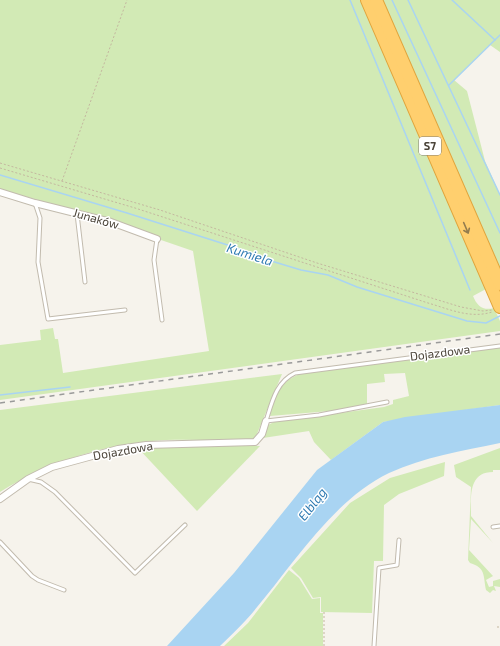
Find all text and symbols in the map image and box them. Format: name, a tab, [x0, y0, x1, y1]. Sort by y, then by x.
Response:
road number: S7	[419, 137, 441, 155]
street label: Junaków	[72, 205, 121, 231]
one-way arrow	[463, 222, 470, 234]
water label: Kumiela	[225, 239, 275, 269]
street label: Dojazdowa	[409, 341, 471, 364]
street label: Dojazdowa	[92, 438, 154, 463]
water label: Elbląg	[294, 484, 330, 524]

